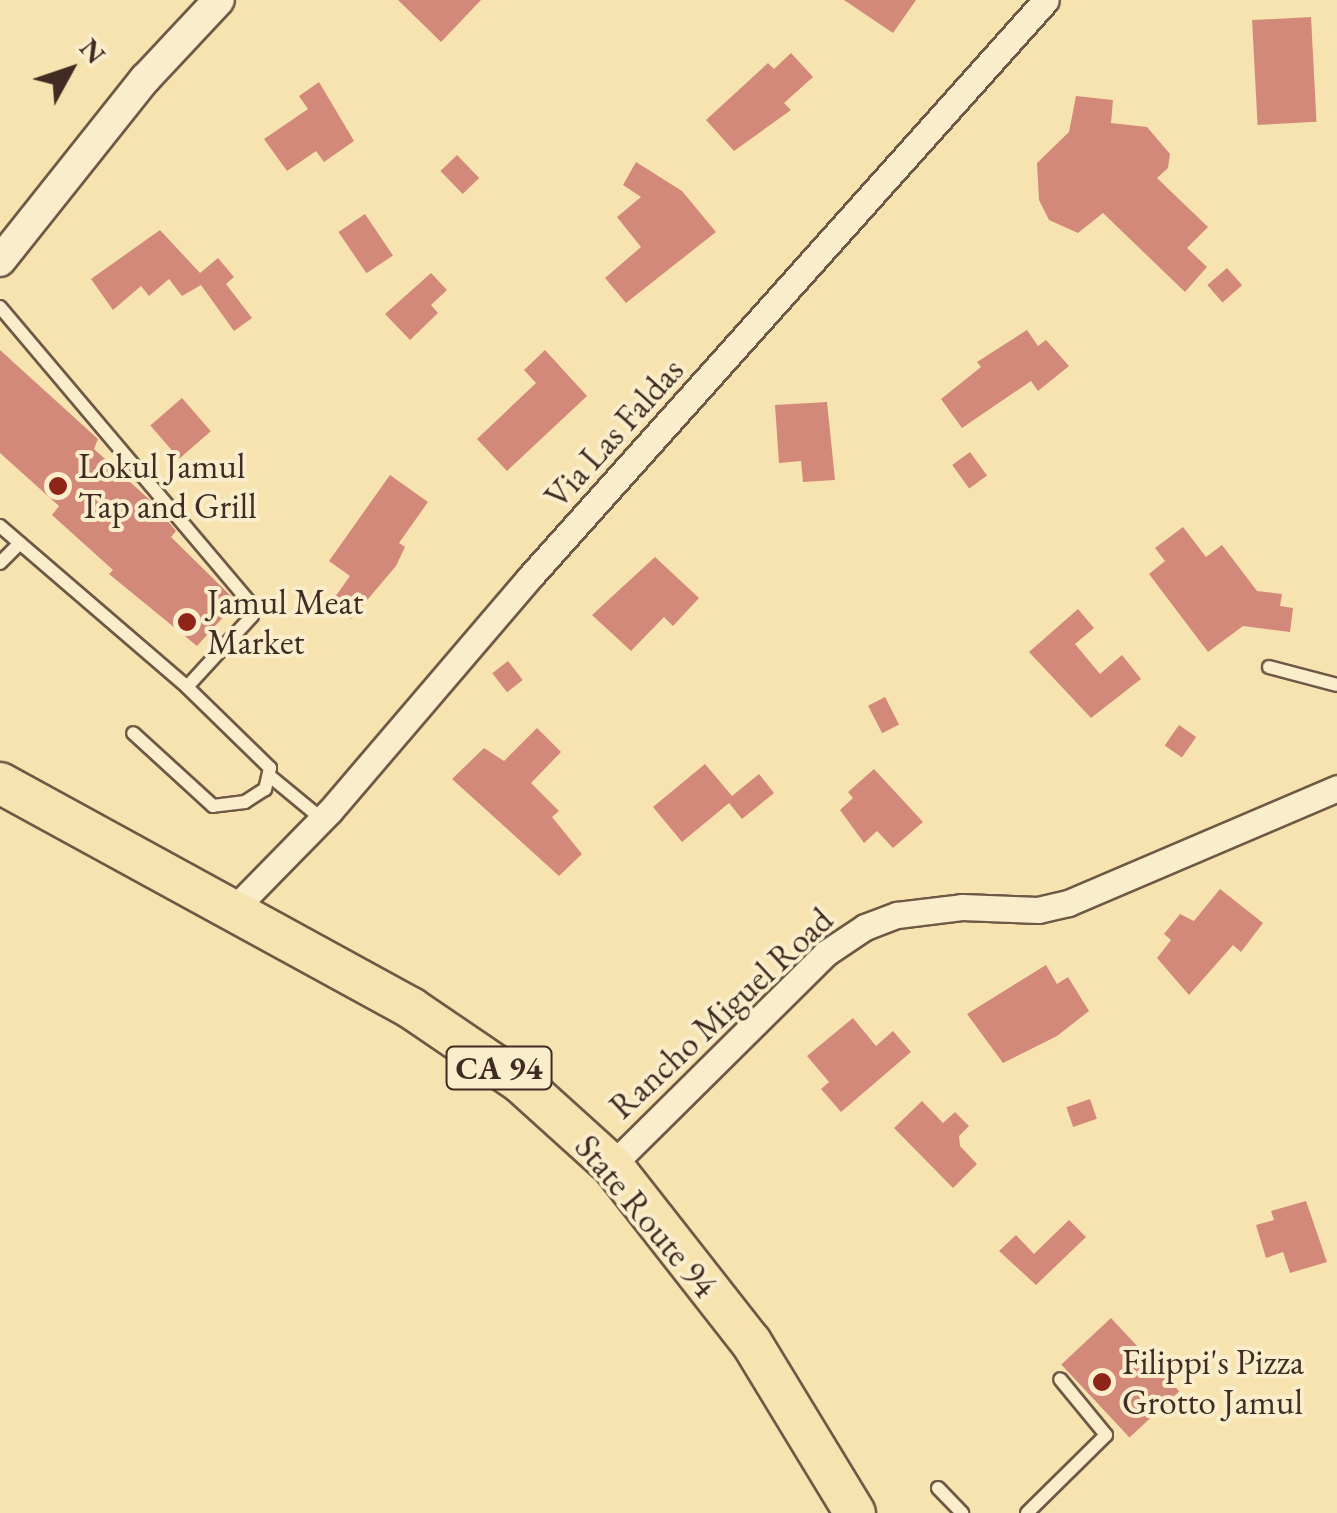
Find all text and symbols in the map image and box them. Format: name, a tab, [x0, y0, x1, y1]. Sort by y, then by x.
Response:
north arrow	[20, 20, 120, 120]
text: N	[72, 30, 114, 71]
street label: Via Las Faldas	[536, 349, 692, 517]
place label: Lokul Jamul Tap and Grill	[78, 445, 257, 527]
marker: Lokul Jamul Tap and Grill	[47, 475, 69, 497]
place label: Jamul Meat Market	[207, 581, 363, 663]
marker: Jamul Meat Market	[176, 611, 198, 633]
street label: Rancho Miguel Road	[601, 899, 841, 1127]
road number: CA 94	[444, 1041, 554, 1095]
street label: State Route 94	[566, 1126, 726, 1306]
place label: Filippi's Pizza Grotto Jamul	[1122, 1341, 1304, 1423]
marker: Filippi's Pizza Grotto Jamul	[1091, 1371, 1113, 1393]

